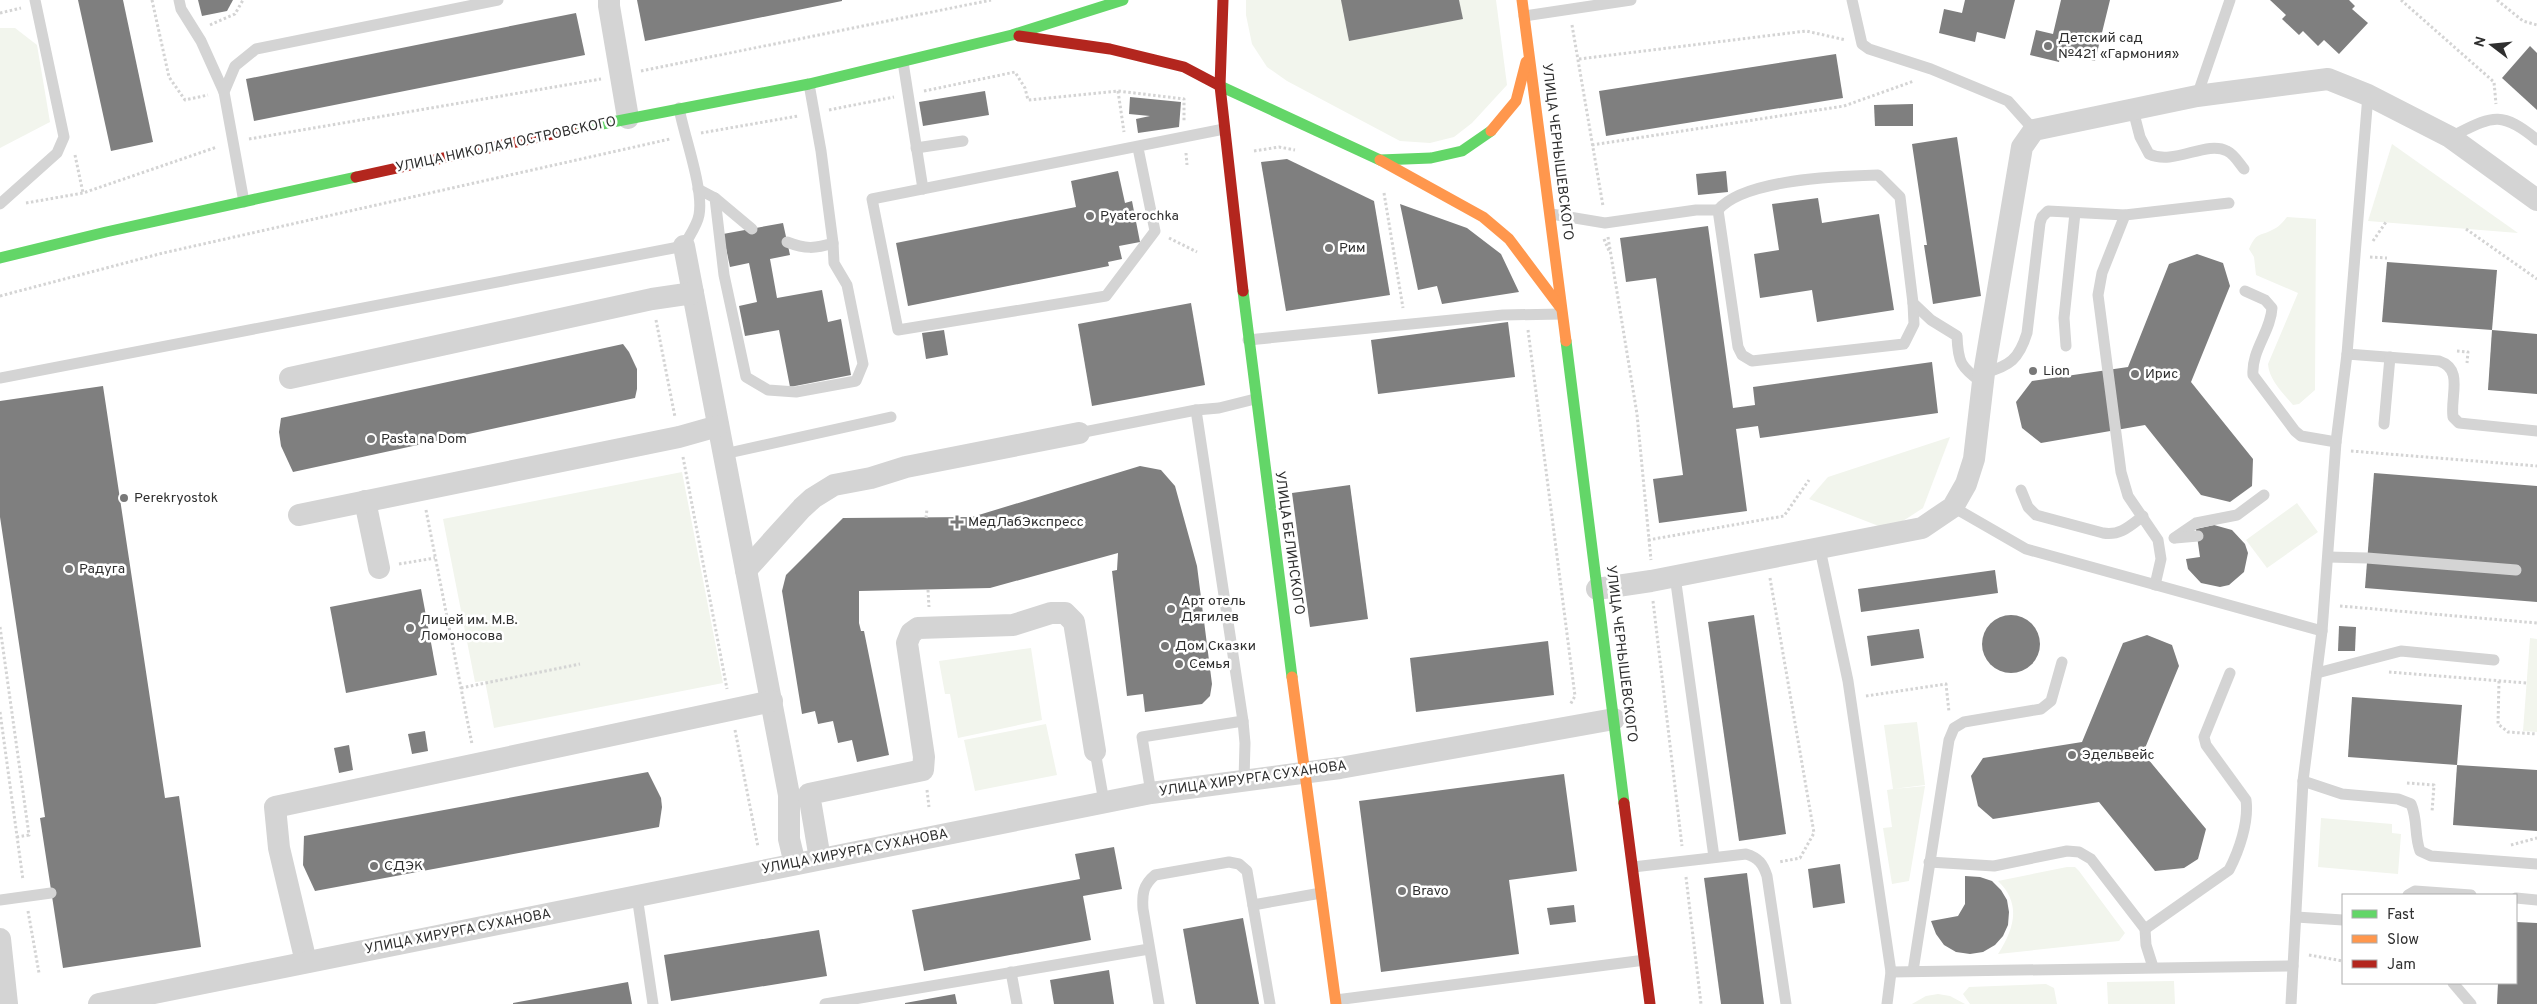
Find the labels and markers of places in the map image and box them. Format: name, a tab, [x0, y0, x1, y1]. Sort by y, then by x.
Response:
place label: Детский сад №421 «Гармония»	[2058, 30, 2179, 63]
marker: Детский сад №421 «Гармония»	[2042, 40, 2054, 52]
place label: Pyaterochka	[1100, 208, 1179, 225]
marker: Pyaterochka	[1084, 210, 1096, 222]
place label: Рим	[1339, 240, 1366, 257]
marker: Рим	[1323, 242, 1335, 254]
place label: Lion	[2043, 363, 2070, 380]
marker: Lion	[2027, 365, 2039, 377]
place label: Ирис	[2145, 366, 2178, 383]
marker: Ирис	[2129, 368, 2141, 380]
place label: Pasta na Dom	[381, 431, 467, 448]
marker: Pasta na Dom	[365, 433, 377, 445]
place label: Perekryostok	[134, 490, 218, 507]
marker: Perekryostok	[118, 492, 130, 504]
place label: МедЛабЭкспресс	[968, 514, 1084, 531]
marker: МедЛабЭкспресс	[950, 515, 964, 529]
place label: Радуга	[79, 561, 125, 578]
marker: Радуга	[63, 563, 75, 575]
place label: Арт отель Дягилев	[1181, 593, 1246, 626]
marker: Арт отель Дягилев	[1165, 603, 1177, 615]
place label: Лицей им. М.В. Ломоносова	[420, 612, 518, 645]
marker: Лицей им. М.В. Ломоносова	[404, 622, 416, 634]
place label: Дом Сказки	[1175, 638, 1256, 655]
marker: Дом Сказки	[1159, 640, 1171, 652]
place label: Семья	[1189, 656, 1230, 673]
marker: Семья	[1173, 658, 1185, 670]
place label: Эдельвейс	[2082, 747, 2155, 764]
marker: Эдельвейс	[2066, 749, 2078, 761]
place label: СДЭК	[384, 858, 423, 875]
marker: СДЭК	[368, 860, 380, 872]
place label: Bravo	[1412, 883, 1449, 900]
marker: Bravo	[1396, 885, 1408, 897]

